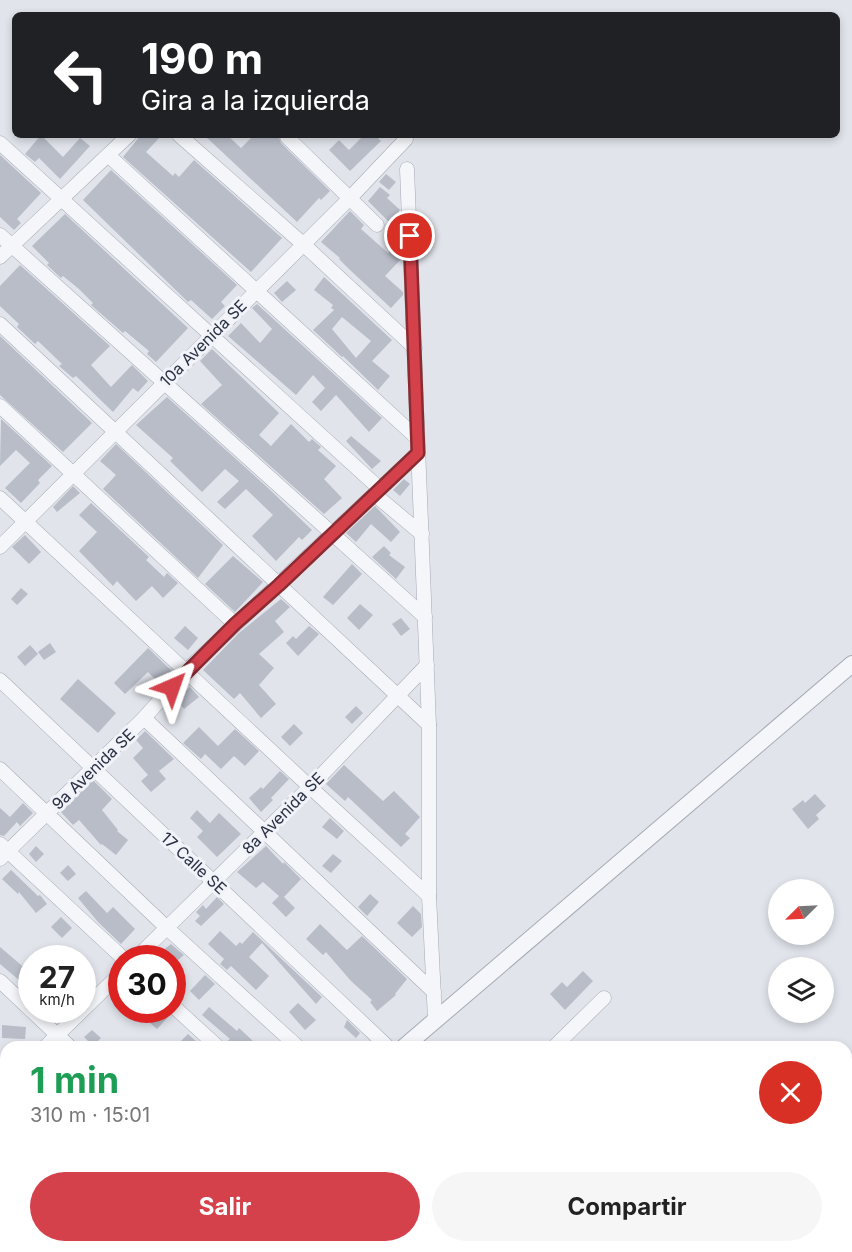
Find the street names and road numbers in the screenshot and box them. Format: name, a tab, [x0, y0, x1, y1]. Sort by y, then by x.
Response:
street label: 10a Avenida SE	[155, 295, 251, 391]
street label: 9a Avenida SE	[47, 724, 139, 814]
street label: 8a Avenida SE	[238, 768, 328, 858]
street label: 17 Calle SE	[157, 828, 231, 898]

